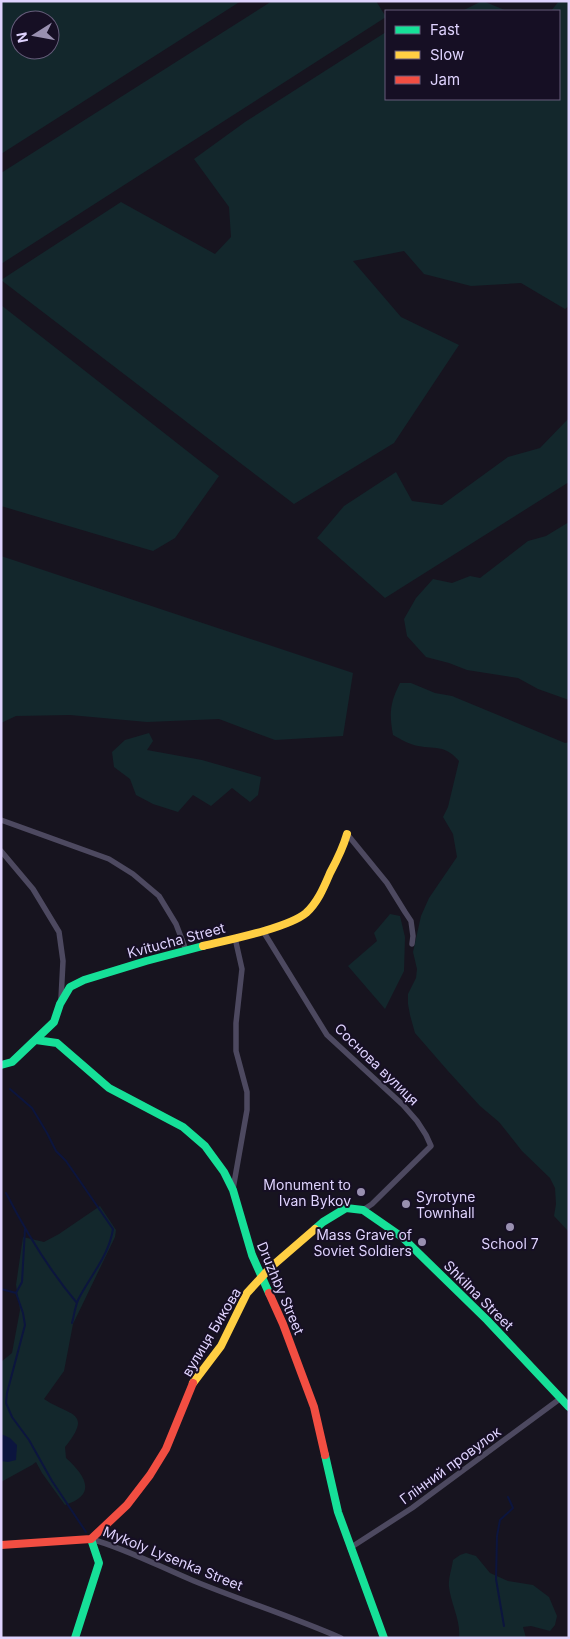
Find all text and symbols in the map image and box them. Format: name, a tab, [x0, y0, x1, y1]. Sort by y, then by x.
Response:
north arrow	[10, 10, 60, 60]
legend	[385, 10, 560, 100]
text: Fast	[430, 20, 460, 39]
text: N	[12, 31, 31, 44]
text: Slow	[430, 45, 464, 64]
text: Jam	[430, 70, 460, 89]
street label: Kvitucha Street	[125, 919, 227, 961]
street label: Соснова вулиця	[331, 1019, 423, 1109]
place label: Monument to Ivan Bykov	[263, 1176, 351, 1209]
marker: Monument to Ivan Bykov	[355, 1186, 367, 1198]
place label: Syrotyne Townhall	[416, 1188, 475, 1221]
marker: Syrotyne Townhall	[400, 1198, 412, 1210]
marker: School 7	[504, 1221, 516, 1233]
place label: Mass Grave of Soviet Soldiers	[313, 1226, 412, 1259]
place label: School 7	[481, 1235, 539, 1252]
marker: Mass Grave of Soviet Soldiers	[416, 1236, 428, 1248]
street label: Druzhby Street	[254, 1239, 308, 1337]
street label: Shkilna Street	[441, 1257, 518, 1334]
street label: вулиця Бикова	[178, 1285, 244, 1379]
street label: Глінний провулок	[396, 1422, 504, 1507]
street label: Mykoly Lysenka Street	[101, 1522, 246, 1594]

